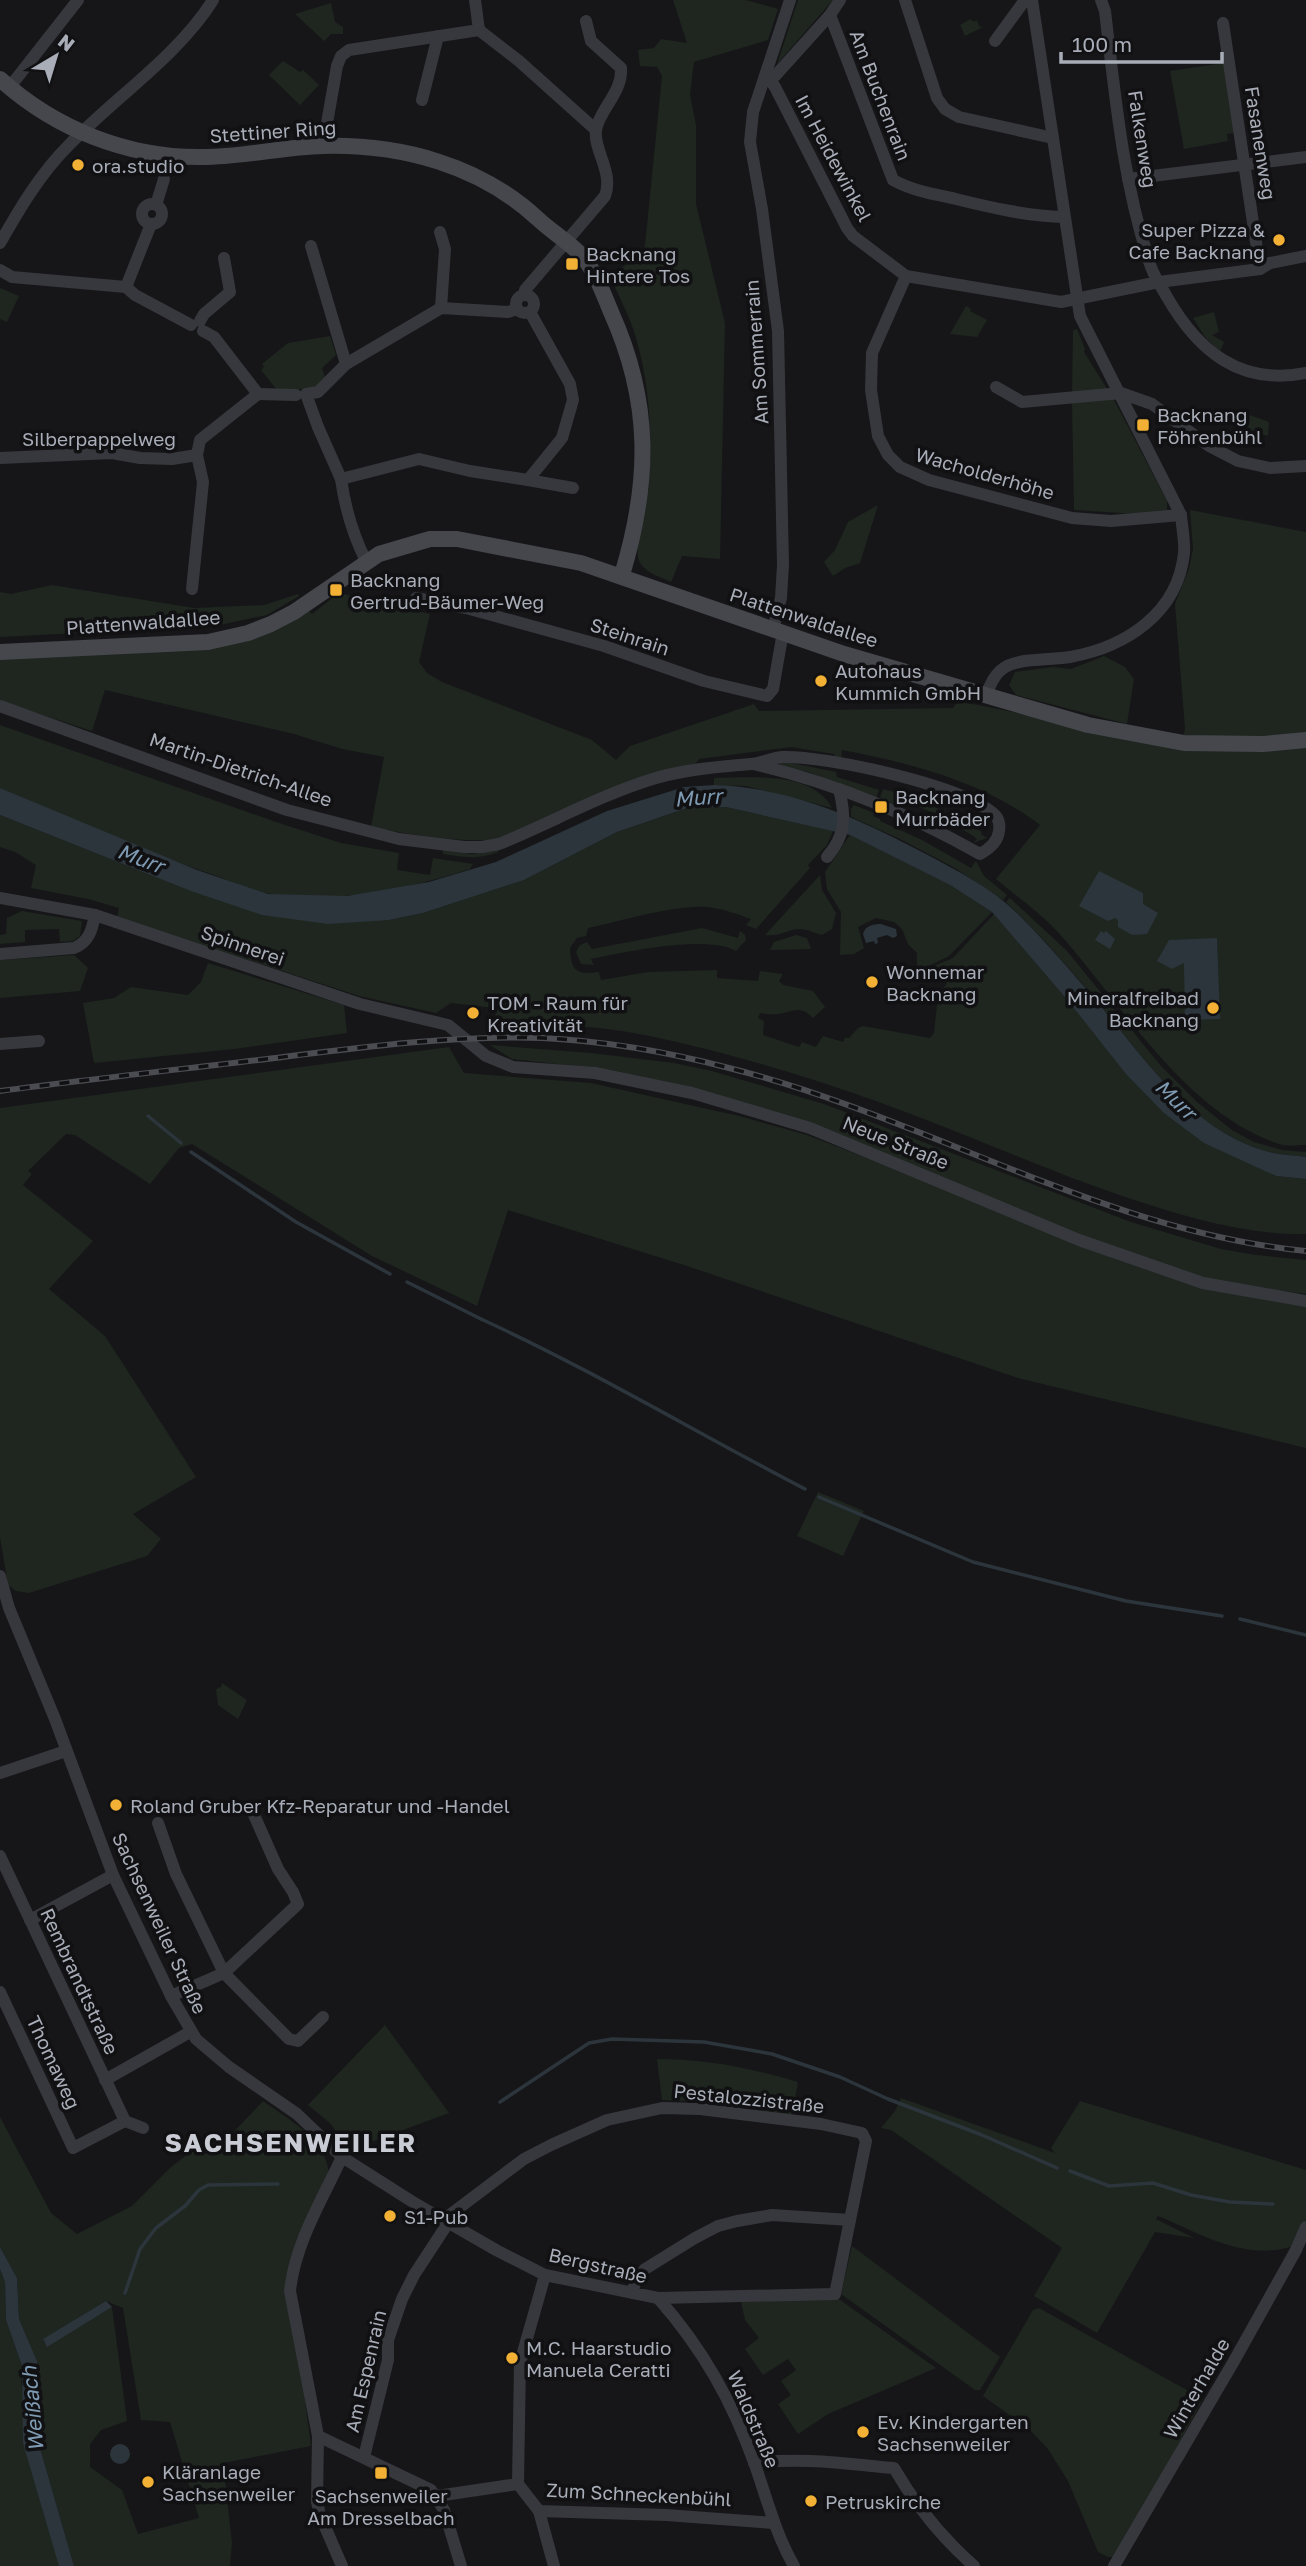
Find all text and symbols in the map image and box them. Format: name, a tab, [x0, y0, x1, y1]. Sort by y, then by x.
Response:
north arrow	[21, 21, 91, 91]
scale bar	[1061, 21, 1222, 65]
street label: Am Buchenrain	[846, 26, 916, 164]
text: N	[54, 29, 80, 56]
text: 100 m	[1072, 31, 1132, 57]
street label: Fasanenweg	[1241, 85, 1281, 201]
street label: Falkenweg	[1124, 89, 1162, 189]
street label: Im Heidewinkel	[791, 91, 877, 225]
street label: Stettiner Ring	[209, 115, 337, 147]
place label: ora.studio	[92, 154, 184, 177]
marker: ora.studio	[70, 157, 86, 173]
place label: Super Pizza & Cafe Backnang	[1128, 218, 1265, 263]
marker: Super Pizza & Cafe Backnang	[1271, 232, 1287, 248]
place label: Backnang Hintere Tos	[586, 242, 690, 287]
marker: Backnang Hintere Tos	[564, 256, 580, 272]
street label: Am Sommerrain	[739, 279, 773, 425]
place label: Backnang Föhrenbühl	[1157, 403, 1262, 448]
marker: Backnang Föhrenbühl	[1135, 417, 1151, 433]
street label: Silberpappelweg	[22, 427, 176, 450]
street label: Wacholderhöhe	[913, 442, 1057, 504]
place label: Backnang Gertrud-Bäumer-Weg	[350, 568, 544, 613]
marker: Backnang Gertrud-Bäumer-Weg	[328, 582, 344, 598]
street label: Plattenwaldallee	[727, 582, 881, 652]
street label: Plattenwaldallee	[65, 605, 221, 639]
street label: Steinrain	[587, 612, 673, 660]
place label: Autohaus Kummich GmbH	[835, 659, 981, 704]
marker: Autohaus Kummich GmbH	[813, 673, 829, 689]
street label: Martin-Dietrich-Allee	[147, 727, 335, 811]
water label: Murr	[674, 782, 725, 812]
place label: Backnang Murrbäder	[895, 785, 991, 830]
marker: Backnang Murrbäder	[873, 799, 889, 815]
water label: Murr	[114, 837, 170, 880]
street label: Spinnerei	[198, 920, 288, 970]
place label: Wonnemar Backnang	[886, 960, 985, 1005]
marker: Wonnemar Backnang	[864, 974, 880, 990]
place label: Mineralfreibad Backnang	[1067, 986, 1199, 1031]
place label: TOM - Raum für Kreativität	[487, 991, 628, 1036]
marker: Mineralfreibad Backnang	[1205, 1000, 1221, 1016]
marker: TOM - Raum für Kreativität	[465, 1005, 481, 1021]
water label: Murr	[1150, 1073, 1204, 1127]
street label: Neue Straße	[840, 1110, 952, 1174]
place label: Roland Gruber Kfz-Reparatur und -Handel	[130, 1794, 510, 1817]
marker: Roland Gruber Kfz-Reparatur und -Handel	[108, 1797, 124, 1813]
street label: Sachsenweiler Straße	[108, 1829, 212, 2017]
street label: Rembrandtstraße	[36, 1904, 124, 2058]
street label: Thomaweg	[22, 2012, 86, 2112]
street label: Pestalozzistraße	[673, 2079, 825, 2117]
district label: SACHSENWEILER	[165, 2127, 417, 2158]
place label: S1-Pub	[404, 2205, 468, 2228]
marker: S1-Pub	[382, 2208, 398, 2224]
street label: Bergstraße	[547, 2243, 649, 2287]
street label: Am Espenrain	[340, 2307, 390, 2435]
street label: Winterhalde	[1158, 2334, 1234, 2442]
place label: M.C. Haarstudio Manuela Ceratti	[526, 2336, 671, 2381]
marker: M.C. Haarstudio Manuela Ceratti	[504, 2350, 520, 2366]
water label: Weißach	[15, 2364, 49, 2453]
street label: Waldstraße	[723, 2367, 785, 2471]
place label: Ev. Kindergarten Sachsenweiler	[877, 2410, 1029, 2455]
marker: Ev. Kindergarten Sachsenweiler	[855, 2424, 871, 2440]
place label: Kläranlage Sachsenweiler	[162, 2460, 296, 2505]
marker: Sachsenweiler Am Dresselbach	[373, 2465, 389, 2481]
marker: Kläranlage Sachsenweiler	[140, 2474, 156, 2490]
street label: Zum Schneckenbühl	[546, 2478, 732, 2510]
place label: Sachsenweiler Am Dresselbach	[307, 2484, 455, 2529]
place label: Petruskirche	[825, 2490, 941, 2513]
marker: Petruskirche	[803, 2493, 819, 2509]

